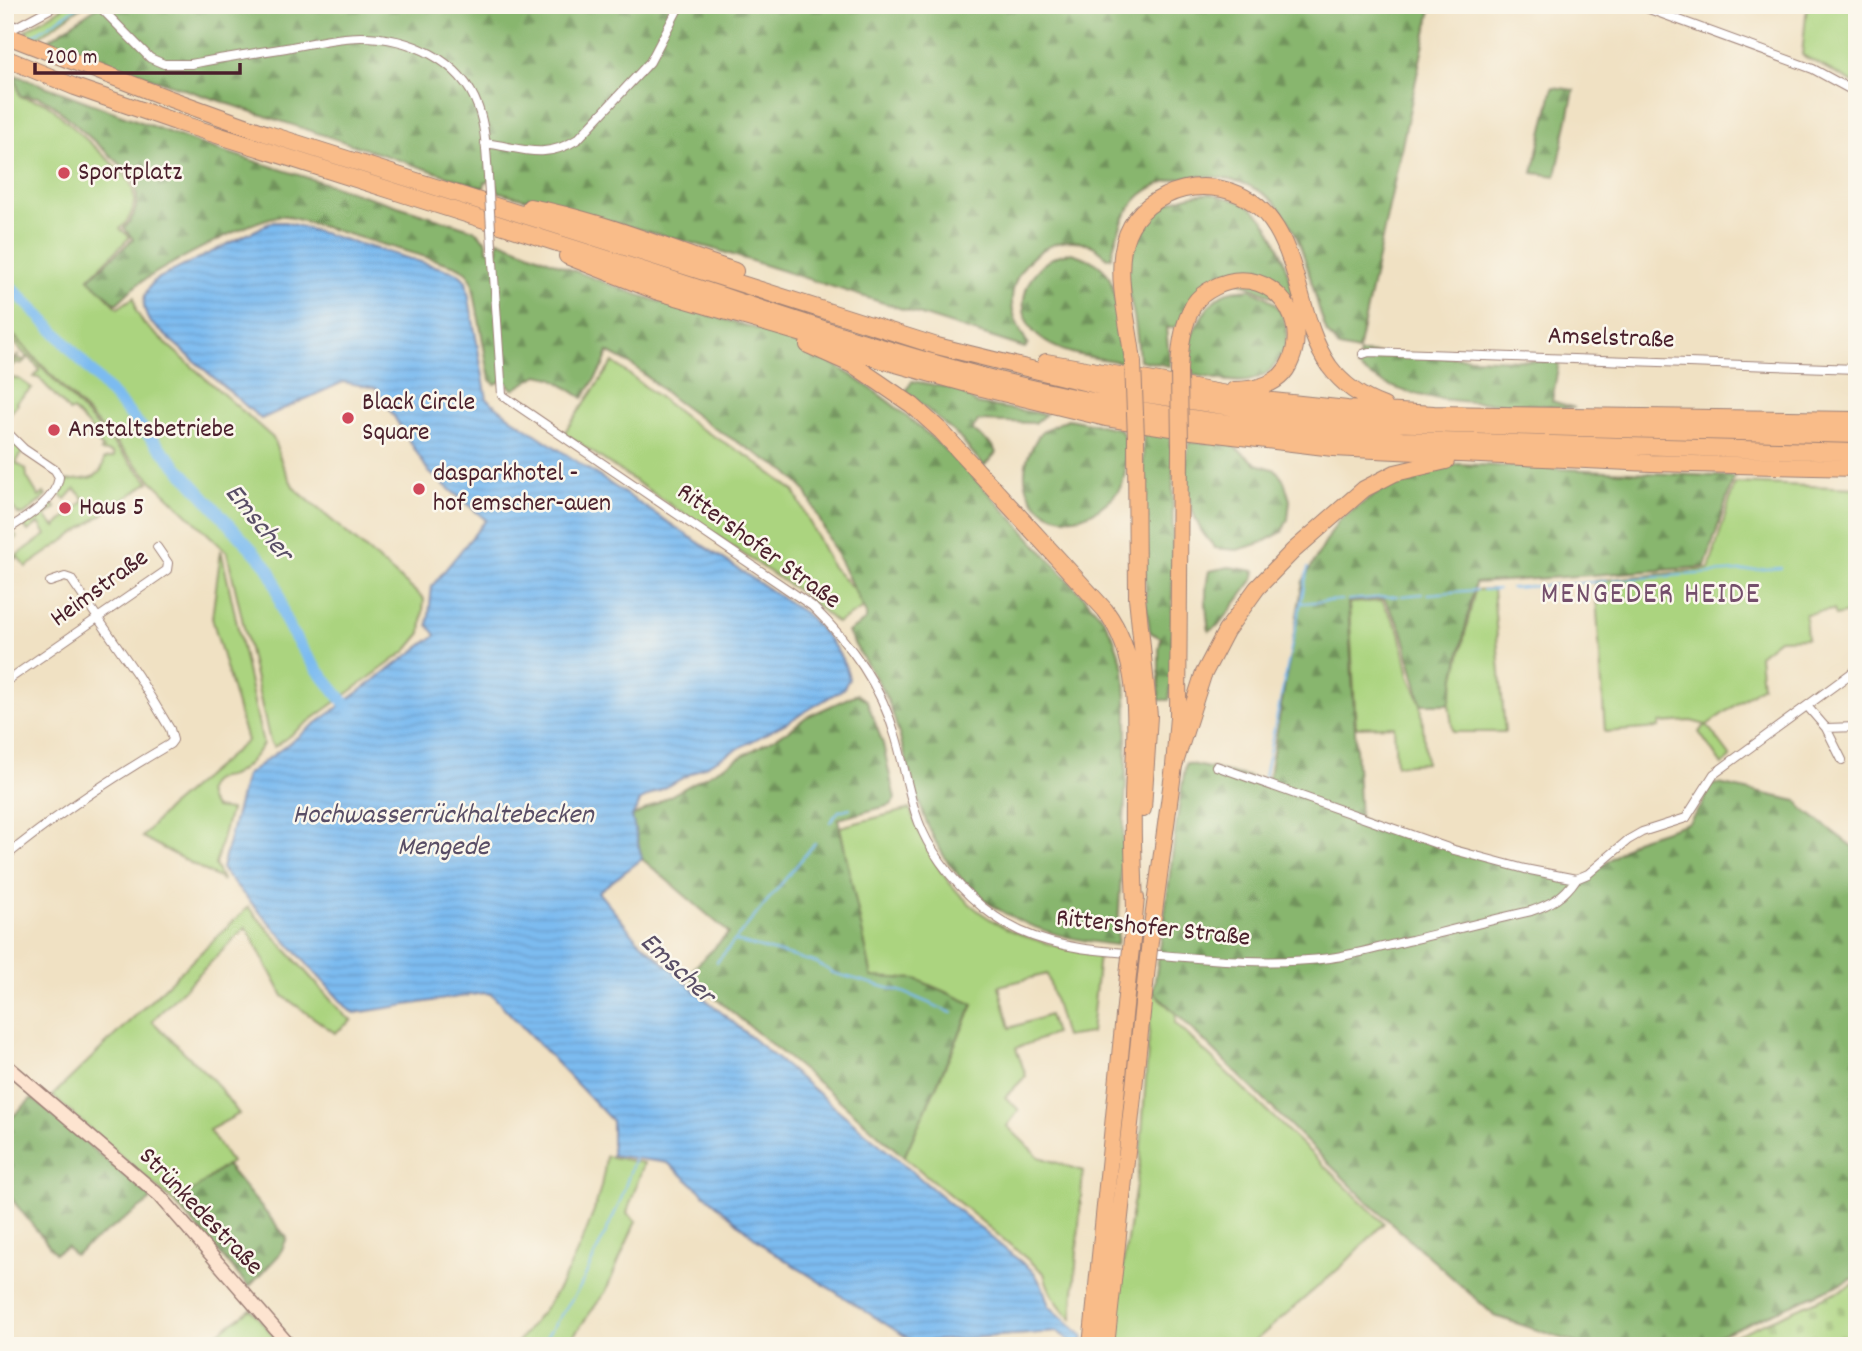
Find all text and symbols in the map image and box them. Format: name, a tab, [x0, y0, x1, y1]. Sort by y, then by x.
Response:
scale bar	[35, 32, 240, 76]
text: 200 m	[46, 44, 97, 74]
place label: Sportplatz	[78, 155, 182, 192]
marker: Sportplatz	[56, 165, 72, 181]
street label: Amselstraße	[1547, 318, 1675, 360]
place label: Black Circle Square	[362, 385, 475, 452]
marker: Black Circle Square	[340, 410, 356, 426]
place label: Anstaltsbetriebe	[68, 412, 235, 449]
marker: Anstaltsbetriebe	[46, 422, 62, 438]
place label: dasparkhotel - hof emscher-auen	[433, 456, 611, 523]
street label: Rittershofer Straße	[668, 475, 848, 619]
water label: Emscher	[213, 476, 303, 575]
marker: dasparkhotel - hof emscher-auen	[411, 481, 427, 497]
place label: Haus 5	[79, 490, 145, 527]
marker: Haus 5	[57, 500, 73, 516]
street label: Heimstraße	[43, 541, 157, 637]
district label: MENGEDER HEIDE	[1541, 575, 1761, 618]
water label: Hochwasserrückhaltebecken Mengede	[292, 797, 595, 869]
street label: Rittershofer Straße	[1054, 900, 1252, 958]
water label: Emscher	[629, 925, 725, 1018]
street label: Strünkedestraße	[129, 1139, 271, 1285]

